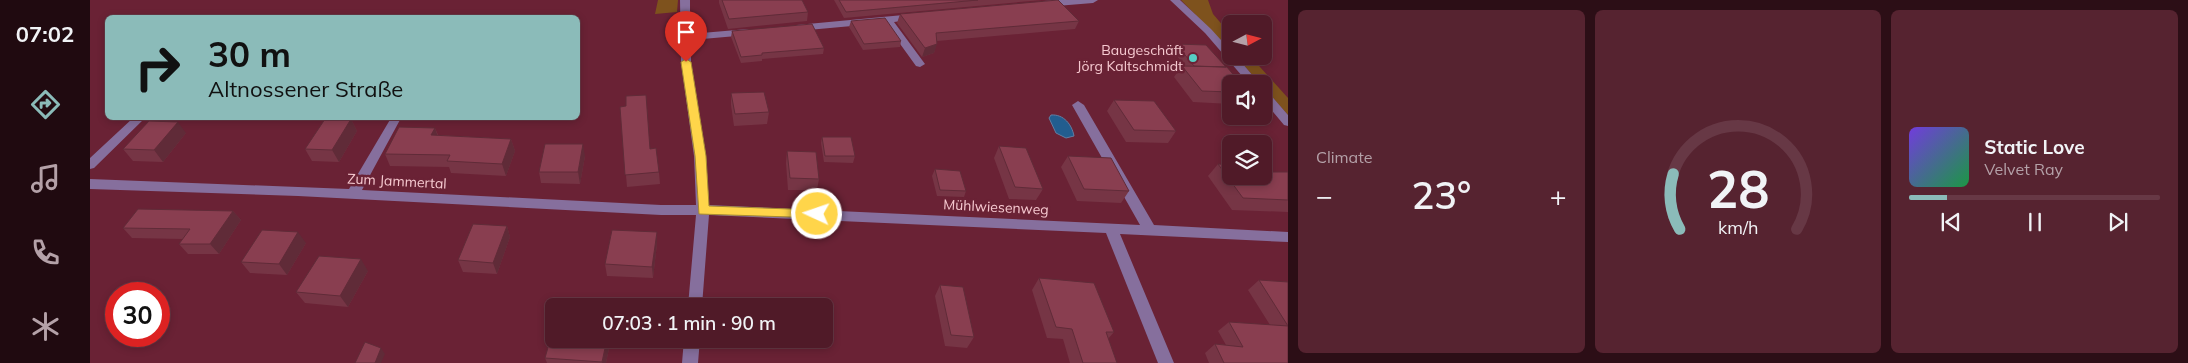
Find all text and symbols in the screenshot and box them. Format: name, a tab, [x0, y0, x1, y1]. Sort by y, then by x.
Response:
pin	[665, 11, 707, 62]
north arrow	[1222, 15, 1272, 65]
map controls	[1222, 15, 1272, 185]
icon: arrive	[672, 18, 700, 46]
text: 07:02	[16, 20, 74, 48]
text: 30 m	[208, 32, 291, 76]
icon: right	[125, 35, 190, 100]
place label: Baugeschäft Jörg Kaltschmidt	[1077, 41, 1183, 75]
marker: Baugeschäft Jörg Kaltschmidt	[1187, 52, 1199, 64]
text: Altnossener Straße	[208, 75, 403, 103]
button: sound	[1222, 75, 1272, 125]
icon: directions	[28, 87, 63, 122]
button: layers	[1222, 135, 1272, 185]
text: Static Love	[1984, 135, 2085, 159]
text: Climate	[1316, 147, 1372, 167]
text: 28	[1707, 156, 1769, 221]
text: Velvet Ray	[1984, 159, 2063, 179]
icon: music	[28, 161, 63, 196]
street label: Zum Jammertal	[347, 169, 447, 193]
text: 23°	[1411, 171, 1471, 219]
text: −	[1316, 178, 1333, 213]
text: +	[1550, 178, 1567, 213]
position arrow	[790, 187, 842, 239]
street label: Mühlwiesenweg	[943, 195, 1049, 219]
icon: previous	[1937, 208, 1965, 236]
icon: pause	[2021, 208, 2049, 236]
icon: next	[2104, 208, 2132, 236]
text: km/h	[1718, 216, 1758, 238]
icon: phone	[28, 235, 63, 270]
speed limit sign: 30	[105, 282, 170, 347]
icon: climate	[28, 309, 63, 344]
text: 07:03 · 1 min · 90 m	[602, 311, 776, 335]

